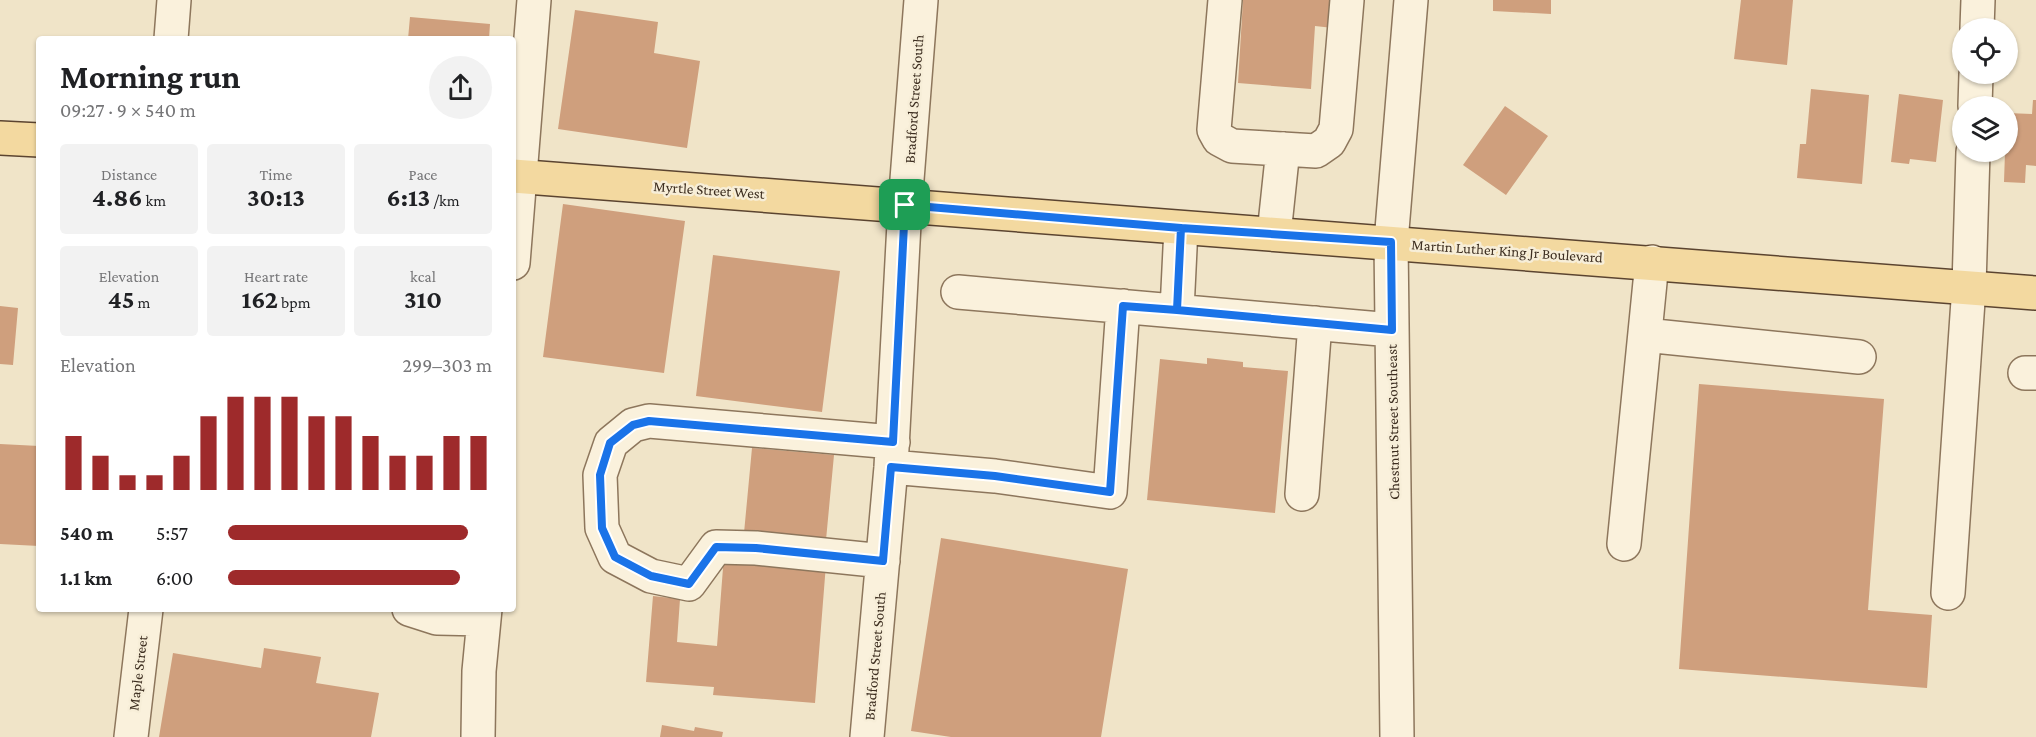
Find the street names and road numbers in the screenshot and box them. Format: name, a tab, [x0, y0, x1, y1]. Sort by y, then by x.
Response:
street label: Bradford Street South	[902, 34, 926, 164]
street label: Myrtle Street West	[653, 178, 766, 203]
street label: Martin Luther King Jr Boulevard	[1411, 236, 1603, 267]
street label: Chestnut Street Southeast	[1384, 343, 1402, 500]
street label: Bradford Street South	[861, 591, 889, 721]
street label: Maple Street	[125, 633, 152, 712]

